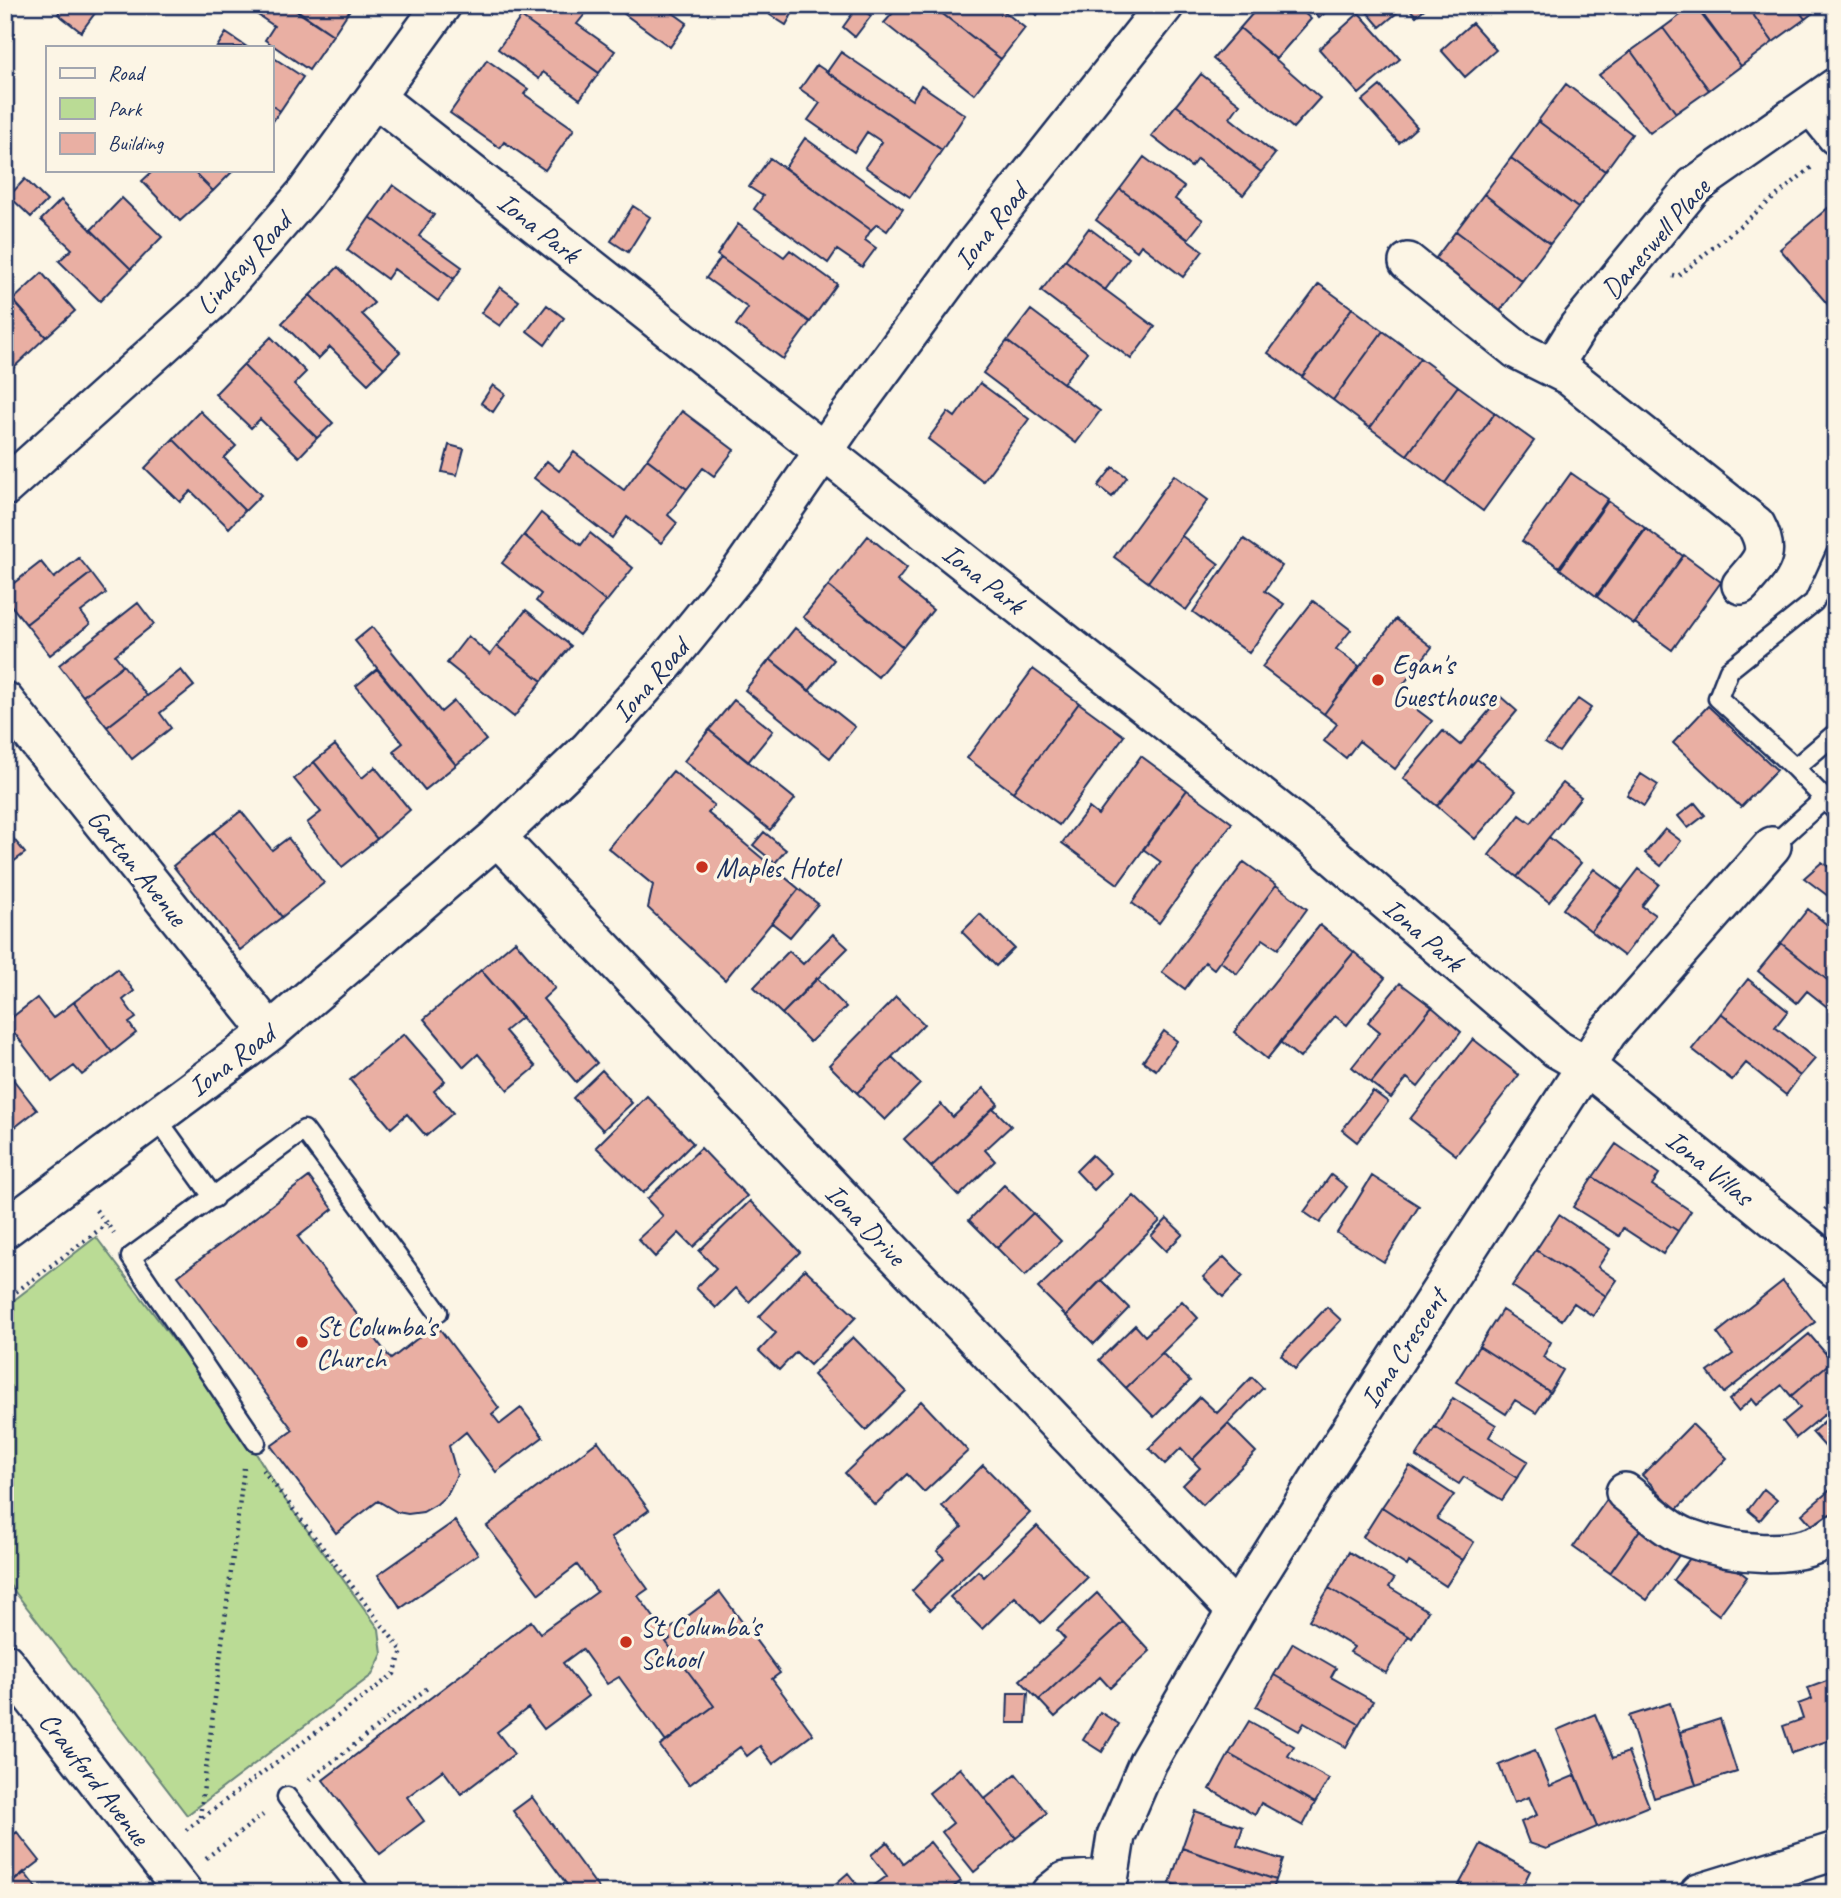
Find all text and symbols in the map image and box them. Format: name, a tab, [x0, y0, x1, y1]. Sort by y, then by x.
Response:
legend	[46, 46, 273, 172]
text: Road	[108, 60, 147, 86]
text: Park	[108, 96, 143, 122]
text: Building	[108, 130, 165, 156]
street label: Daneswell Place	[1593, 169, 1719, 306]
street label: Iona Road	[946, 173, 1037, 276]
street label: Iona Park	[490, 184, 588, 272]
street label: Lindsay Road	[188, 202, 301, 322]
street label: Iona Park	[935, 535, 1033, 623]
street label: Iona Road	[605, 628, 699, 729]
place label: Egan's Guesthouse	[1392, 647, 1497, 714]
marker: Egan's Guesthouse	[1370, 672, 1386, 688]
street label: Gartan Avenue	[80, 802, 197, 934]
place label: Maples Hotel	[716, 850, 843, 885]
marker: Maples Hotel	[694, 859, 710, 875]
street label: Iona Park	[1376, 890, 1472, 980]
street label: Iona Road	[181, 1014, 285, 1104]
street label: Iona Villas	[1659, 1122, 1762, 1215]
street label: Iona Drive	[818, 1176, 915, 1274]
street label: Iona Crescent	[1352, 1279, 1457, 1414]
place label: St Columba's Church	[316, 1309, 439, 1376]
marker: St Columba's Church	[294, 1334, 310, 1350]
place label: St Columba's School	[640, 1609, 763, 1676]
marker: St Columba's School	[618, 1634, 634, 1650]
street label: Crawford Avenue	[32, 1705, 159, 1854]

